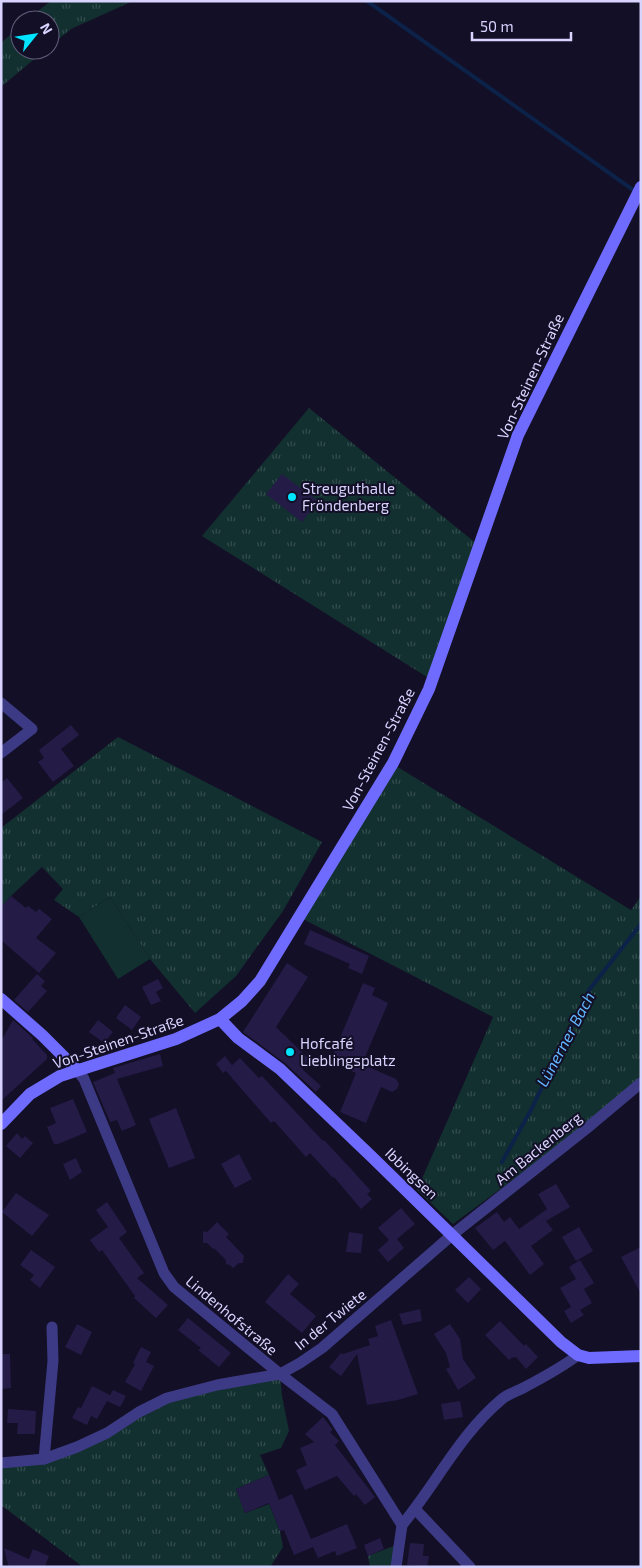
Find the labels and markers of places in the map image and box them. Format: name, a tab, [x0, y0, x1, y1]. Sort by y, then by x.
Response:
place label: Streuguthalle Fröndenberg	[302, 479, 395, 514]
marker: Streuguthalle Fröndenberg	[286, 491, 298, 503]
place label: Hofcafé Lieblingsplatz	[300, 1034, 396, 1069]
marker: Hofcafé Lieblingsplatz	[284, 1046, 296, 1058]

